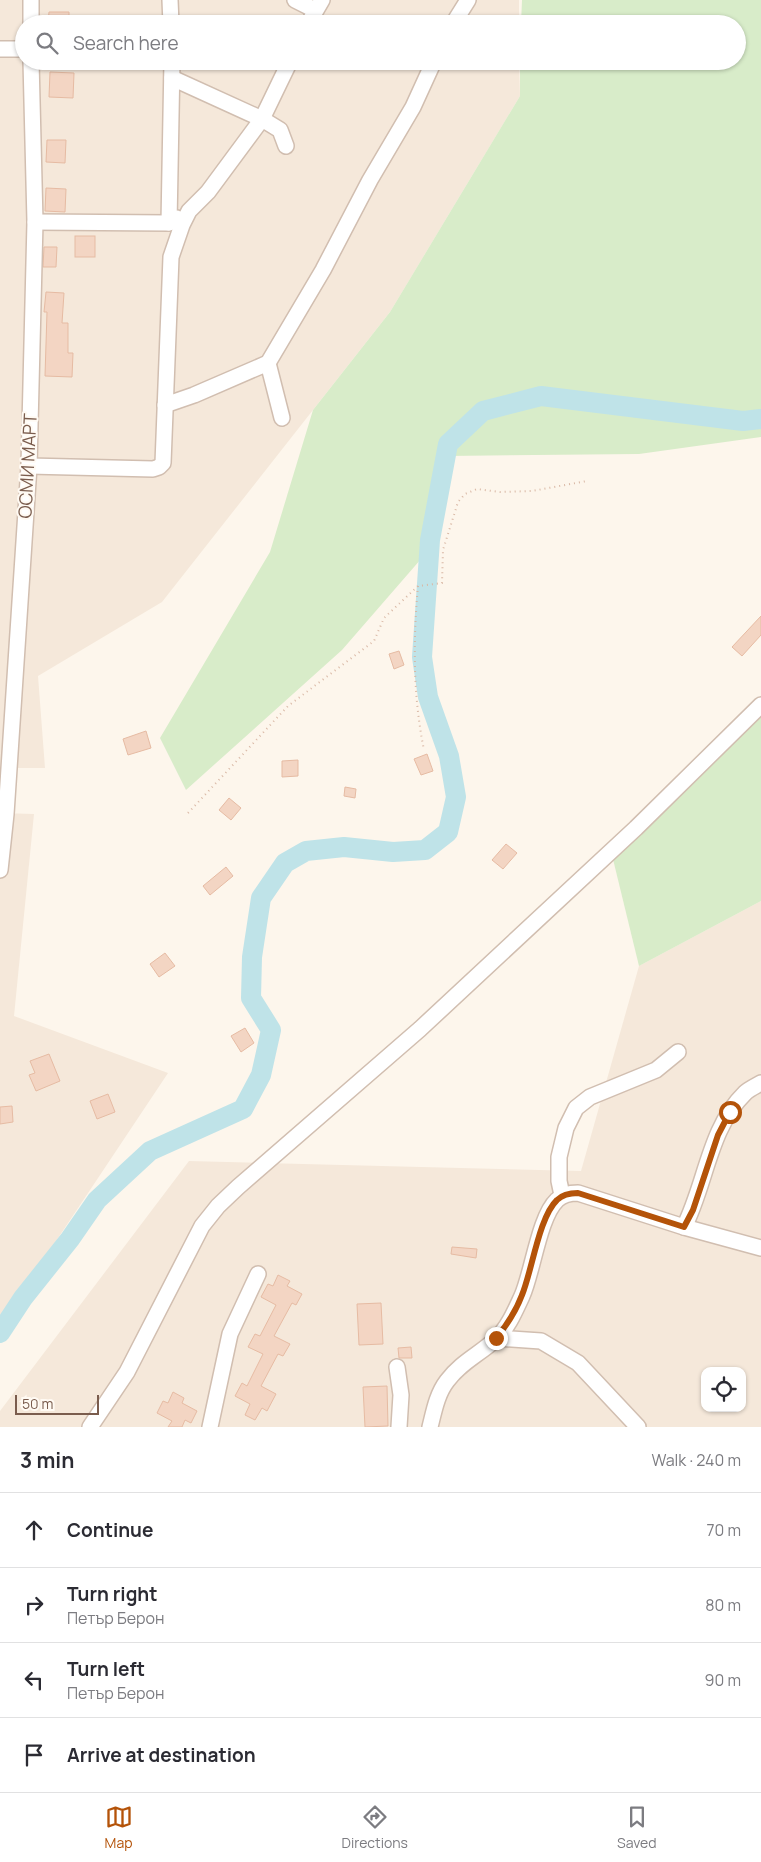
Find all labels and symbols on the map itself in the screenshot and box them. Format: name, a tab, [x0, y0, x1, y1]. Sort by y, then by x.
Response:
street label: ОСМИ МАРТ	[12, 413, 42, 519]
route start	[719, 1101, 742, 1124]
route end	[485, 1327, 508, 1350]
scale bar	[15, 1392, 99, 1415]

